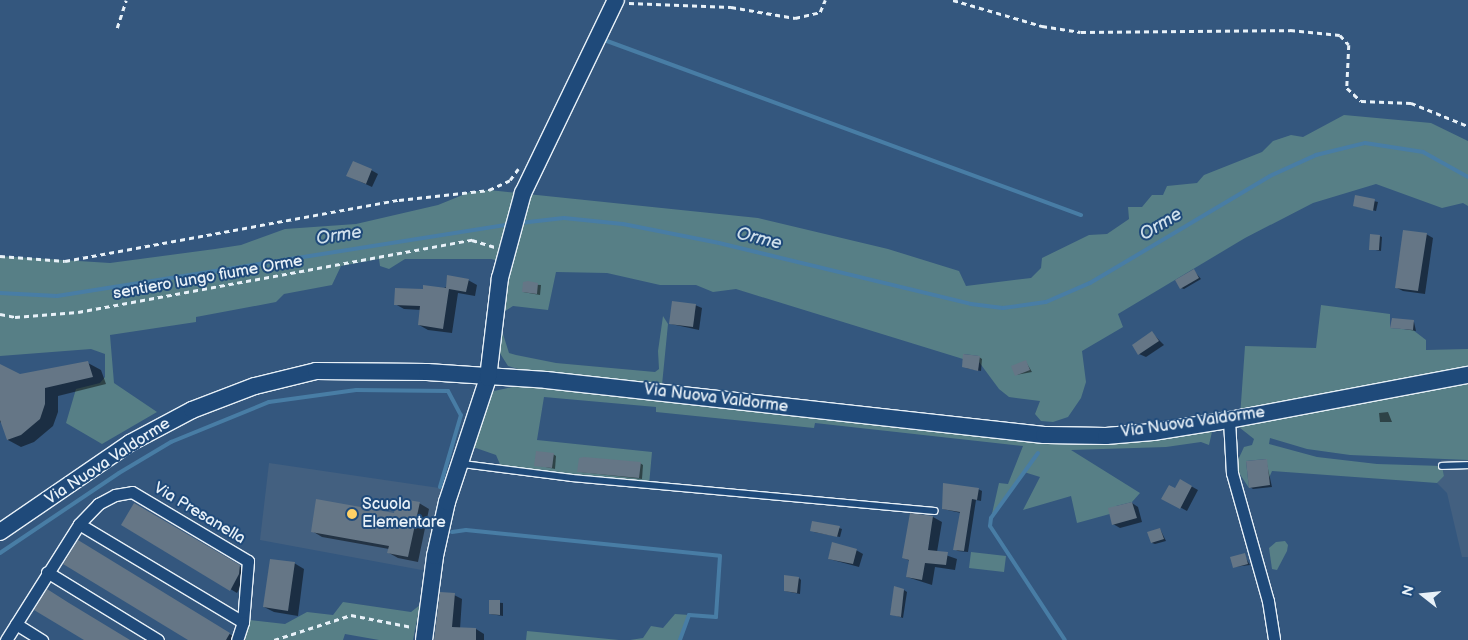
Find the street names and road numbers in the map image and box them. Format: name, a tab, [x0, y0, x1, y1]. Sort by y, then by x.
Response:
street label: sentiero lungo fiume Orme	[112, 252, 304, 304]
street label: Via Nuova Valdorme	[643, 381, 789, 417]
street label: Via Nuova Valdorme	[1120, 403, 1266, 443]
street label: Via Nuova Valdorme	[42, 414, 174, 510]
street label: Via Presanella	[150, 479, 248, 549]

